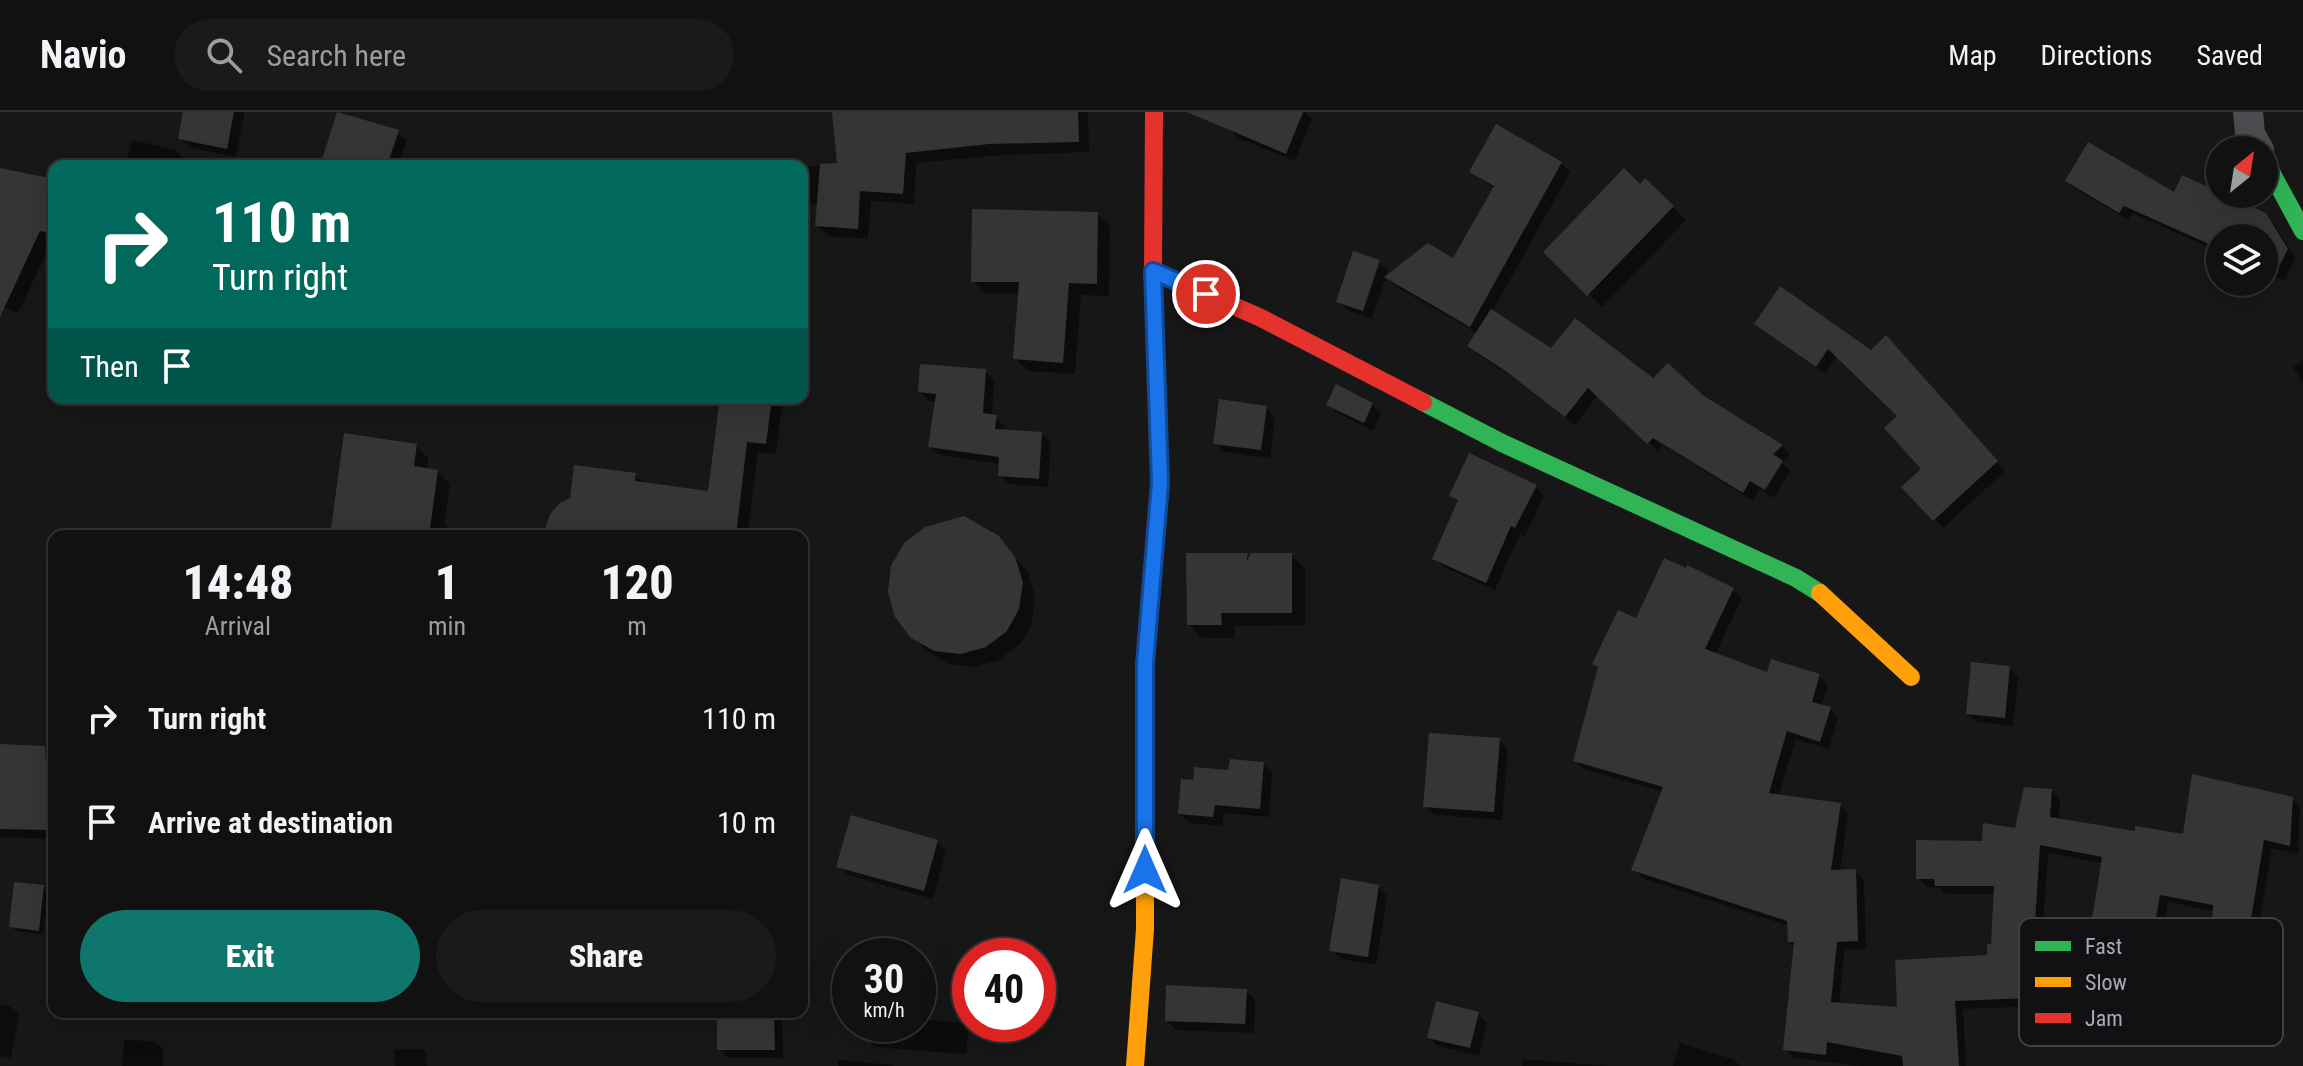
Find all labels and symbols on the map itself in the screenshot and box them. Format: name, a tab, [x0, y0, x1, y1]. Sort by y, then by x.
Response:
north arrow	[2206, 136, 2278, 208]
pin	[1172, 260, 1240, 328]
position arrow	[1103, 828, 1187, 912]
legend	[2019, 918, 2283, 1046]
text: Fast	[2085, 934, 2122, 959]
speed limit sign: 40	[952, 938, 1056, 1042]
text: Slow	[2085, 970, 2127, 995]
text: Jam	[2085, 1006, 2123, 1031]

